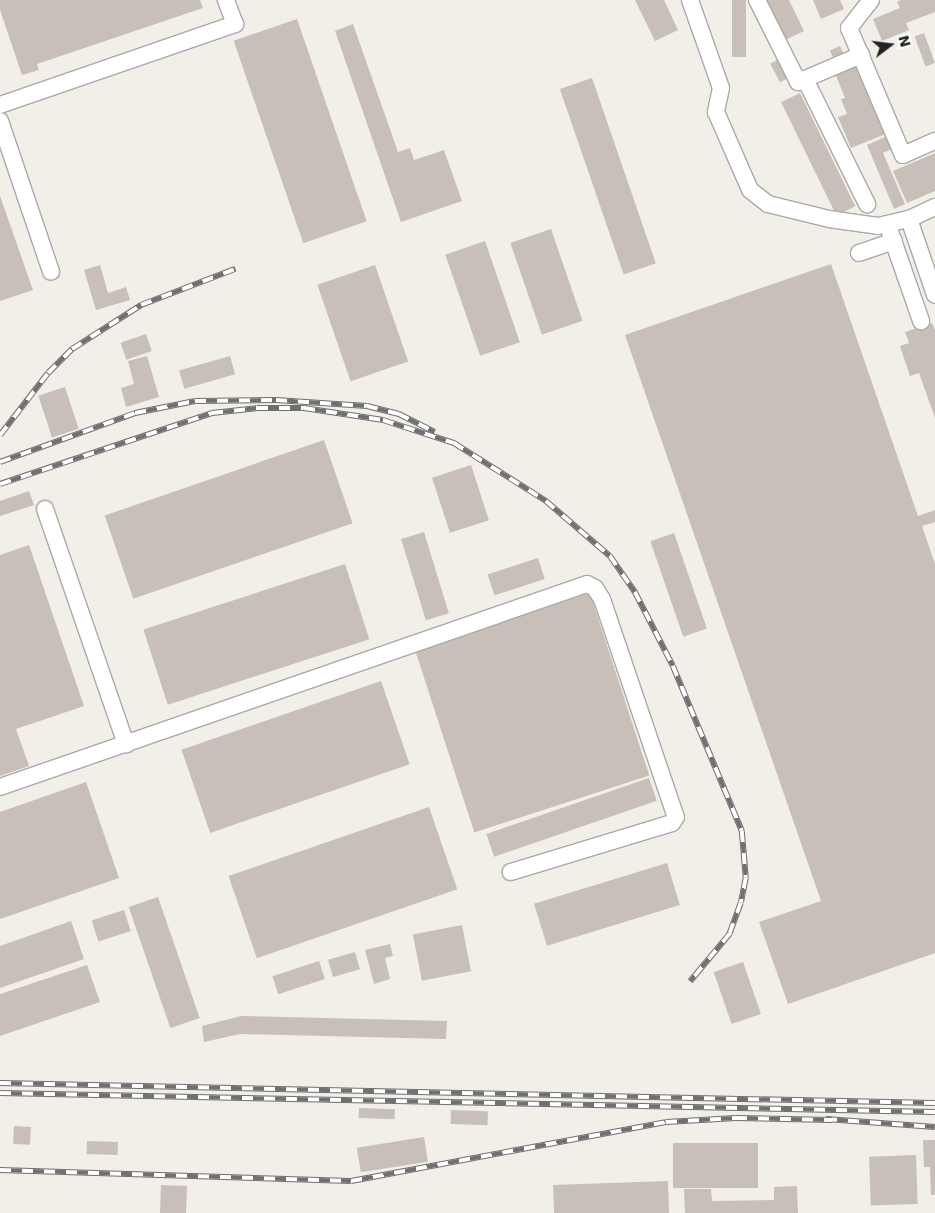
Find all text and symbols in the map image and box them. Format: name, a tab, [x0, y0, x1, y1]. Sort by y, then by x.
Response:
north arrow	[865, 20, 915, 70]
text: N	[895, 33, 914, 49]

